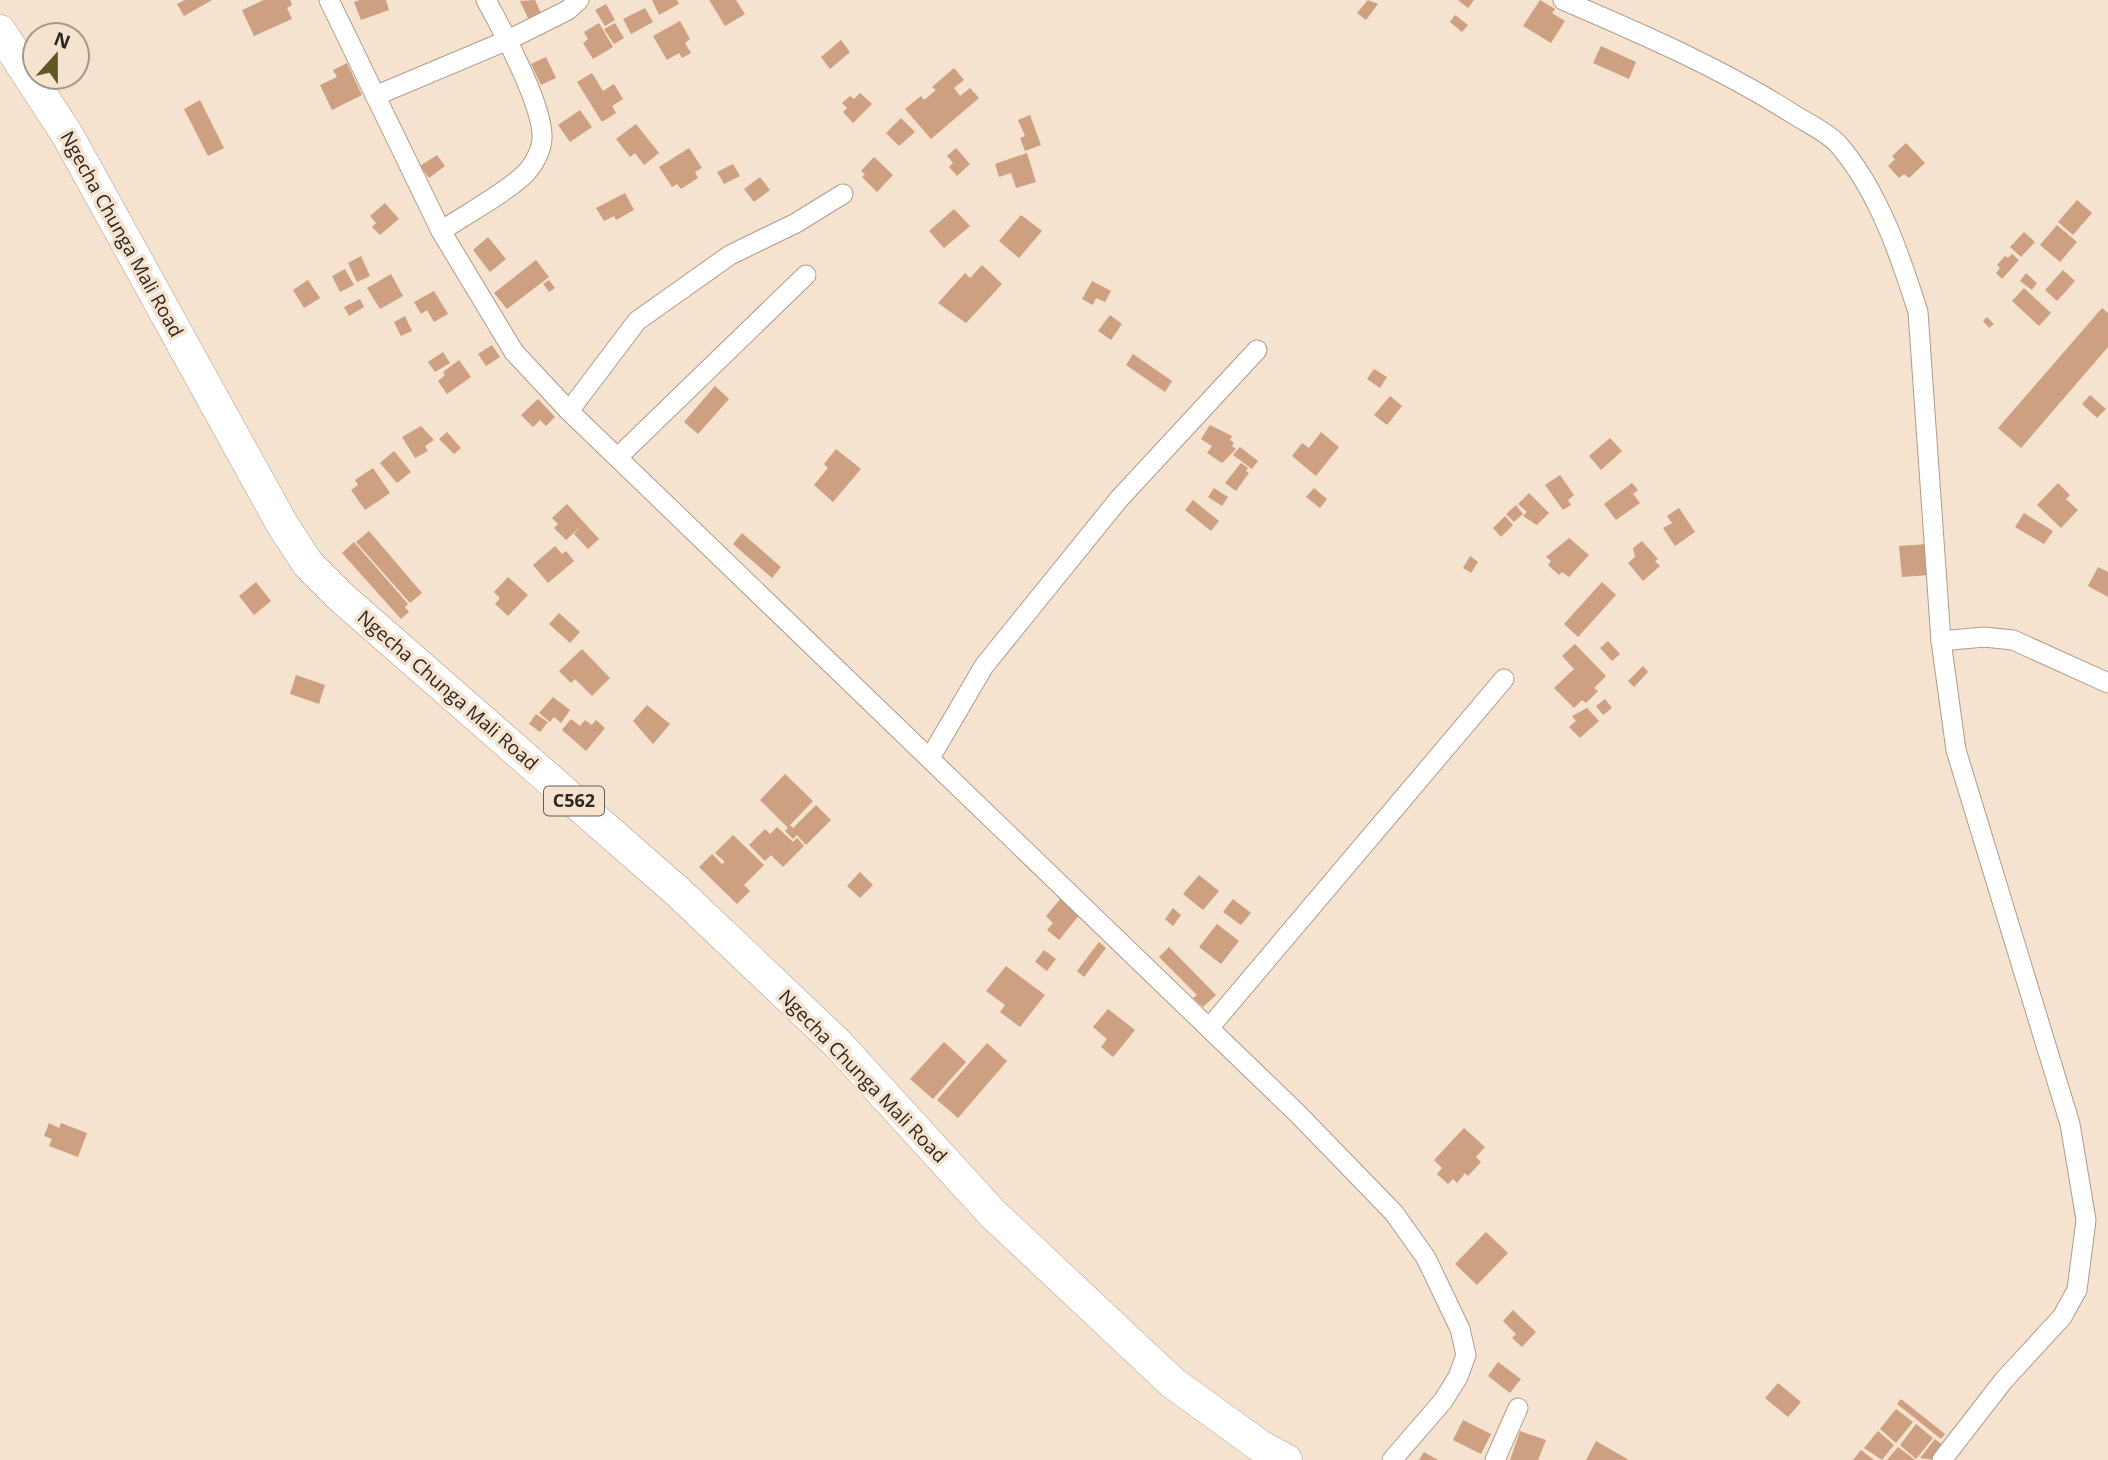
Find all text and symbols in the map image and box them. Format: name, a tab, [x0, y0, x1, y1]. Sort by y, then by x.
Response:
north arrow	[21, 21, 91, 91]
text: N	[50, 25, 74, 55]
street label: Ngecha Chunga Mali Road	[54, 126, 190, 342]
street label: Ngecha Chunga Mali Road	[352, 604, 544, 776]
road number: C562	[544, 786, 604, 816]
street label: Ngecha Chunga Mali Road	[773, 984, 953, 1168]

